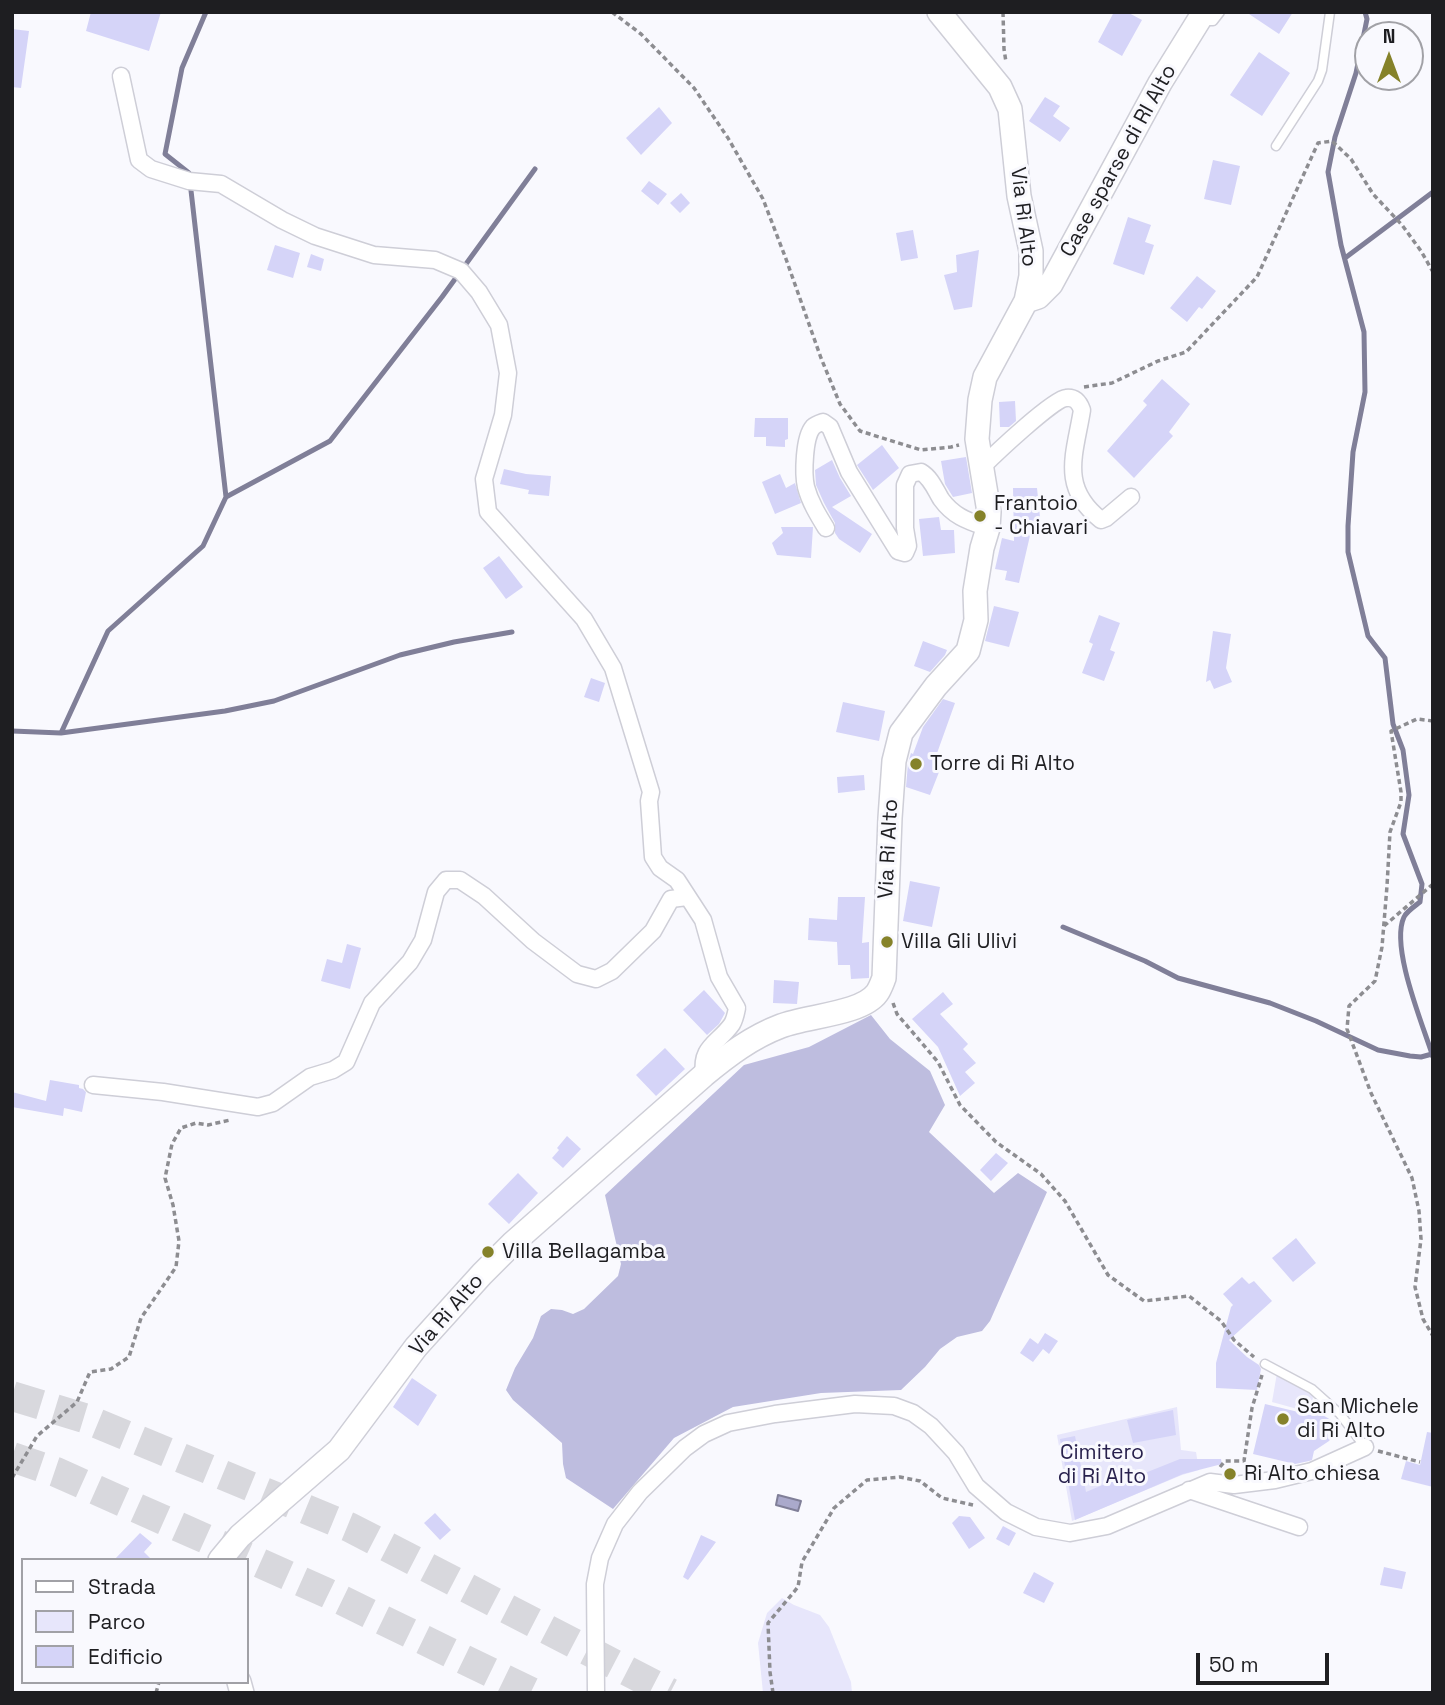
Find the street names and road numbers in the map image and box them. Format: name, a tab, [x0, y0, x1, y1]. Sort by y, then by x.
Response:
street label: Case sparse di RI Alto	[1056, 60, 1182, 262]
street label: Via Ri Alto	[1004, 166, 1042, 268]
street label: Via Ri Alto	[874, 798, 904, 900]
street label: Via Ri Alto	[405, 1269, 489, 1361]

